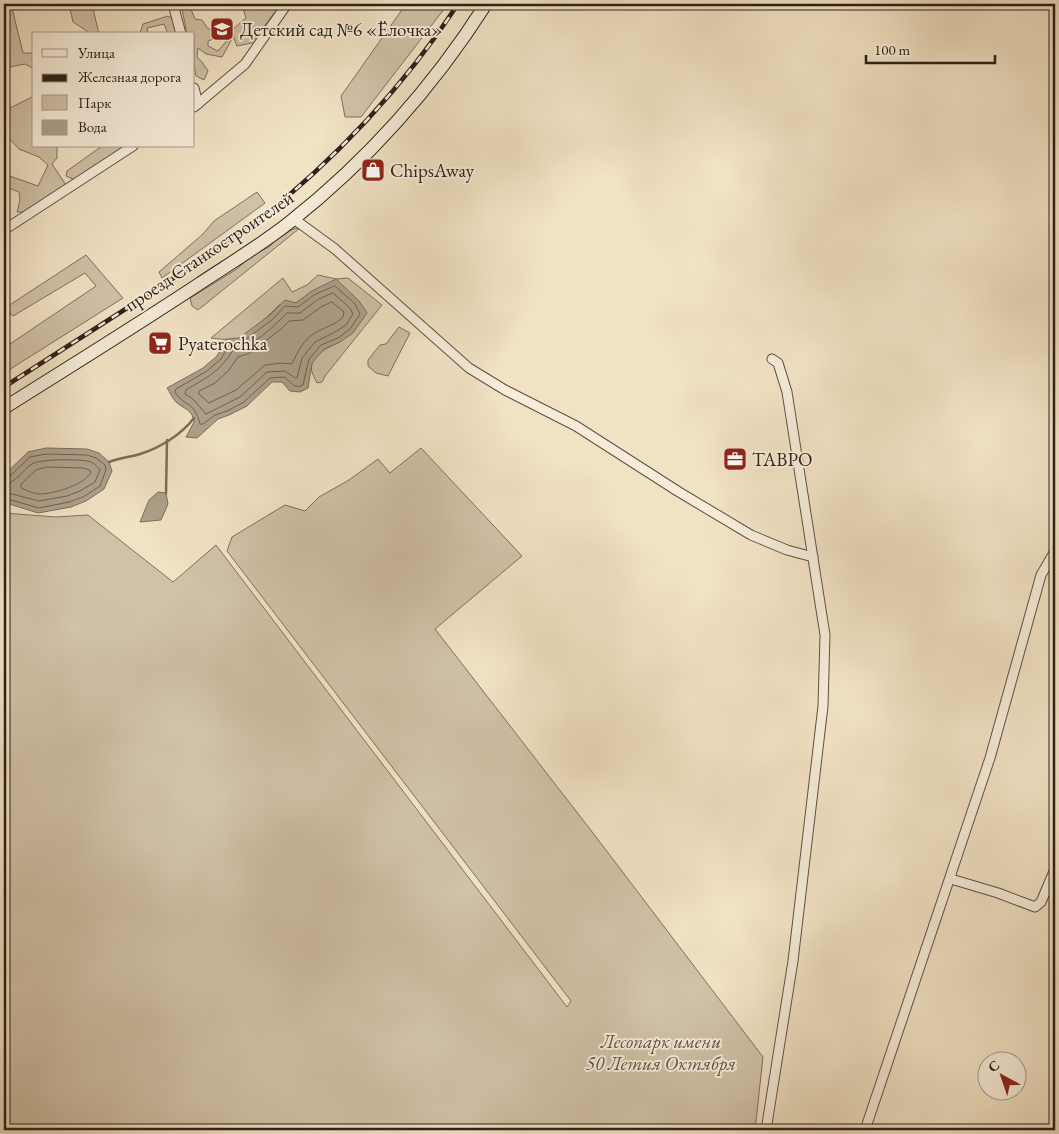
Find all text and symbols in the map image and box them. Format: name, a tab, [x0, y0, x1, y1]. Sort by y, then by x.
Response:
school or university icon: Детский сад №6 «Ёлочка»	[209, 16, 235, 42]
place label: Детский сад №6 «Ёлочка»	[240, 17, 443, 42]
legend	[32, 32, 195, 148]
scale bar	[866, 32, 995, 64]
text: 100 m	[874, 40, 911, 59]
text: Улица	[77, 43, 115, 62]
text: Железная дорога	[77, 67, 181, 86]
text: Парк	[78, 93, 111, 112]
text: Вода	[78, 117, 107, 136]
shop icon: ChipsAway	[360, 157, 386, 183]
place label: ChipsAway	[390, 158, 475, 183]
street label: проезд Станкостроителей	[119, 185, 299, 317]
supermarket icon: Pyaterochka	[147, 330, 173, 356]
place label: Pyaterochka	[178, 331, 268, 356]
office icon: ТАВРО	[722, 446, 748, 472]
place label: ТАВРО	[752, 447, 812, 472]
park label: Лесопарк имени 50 Летия Октября	[586, 1029, 736, 1076]
north arrow	[976, 1052, 1026, 1102]
text: С	[984, 1056, 1003, 1076]

